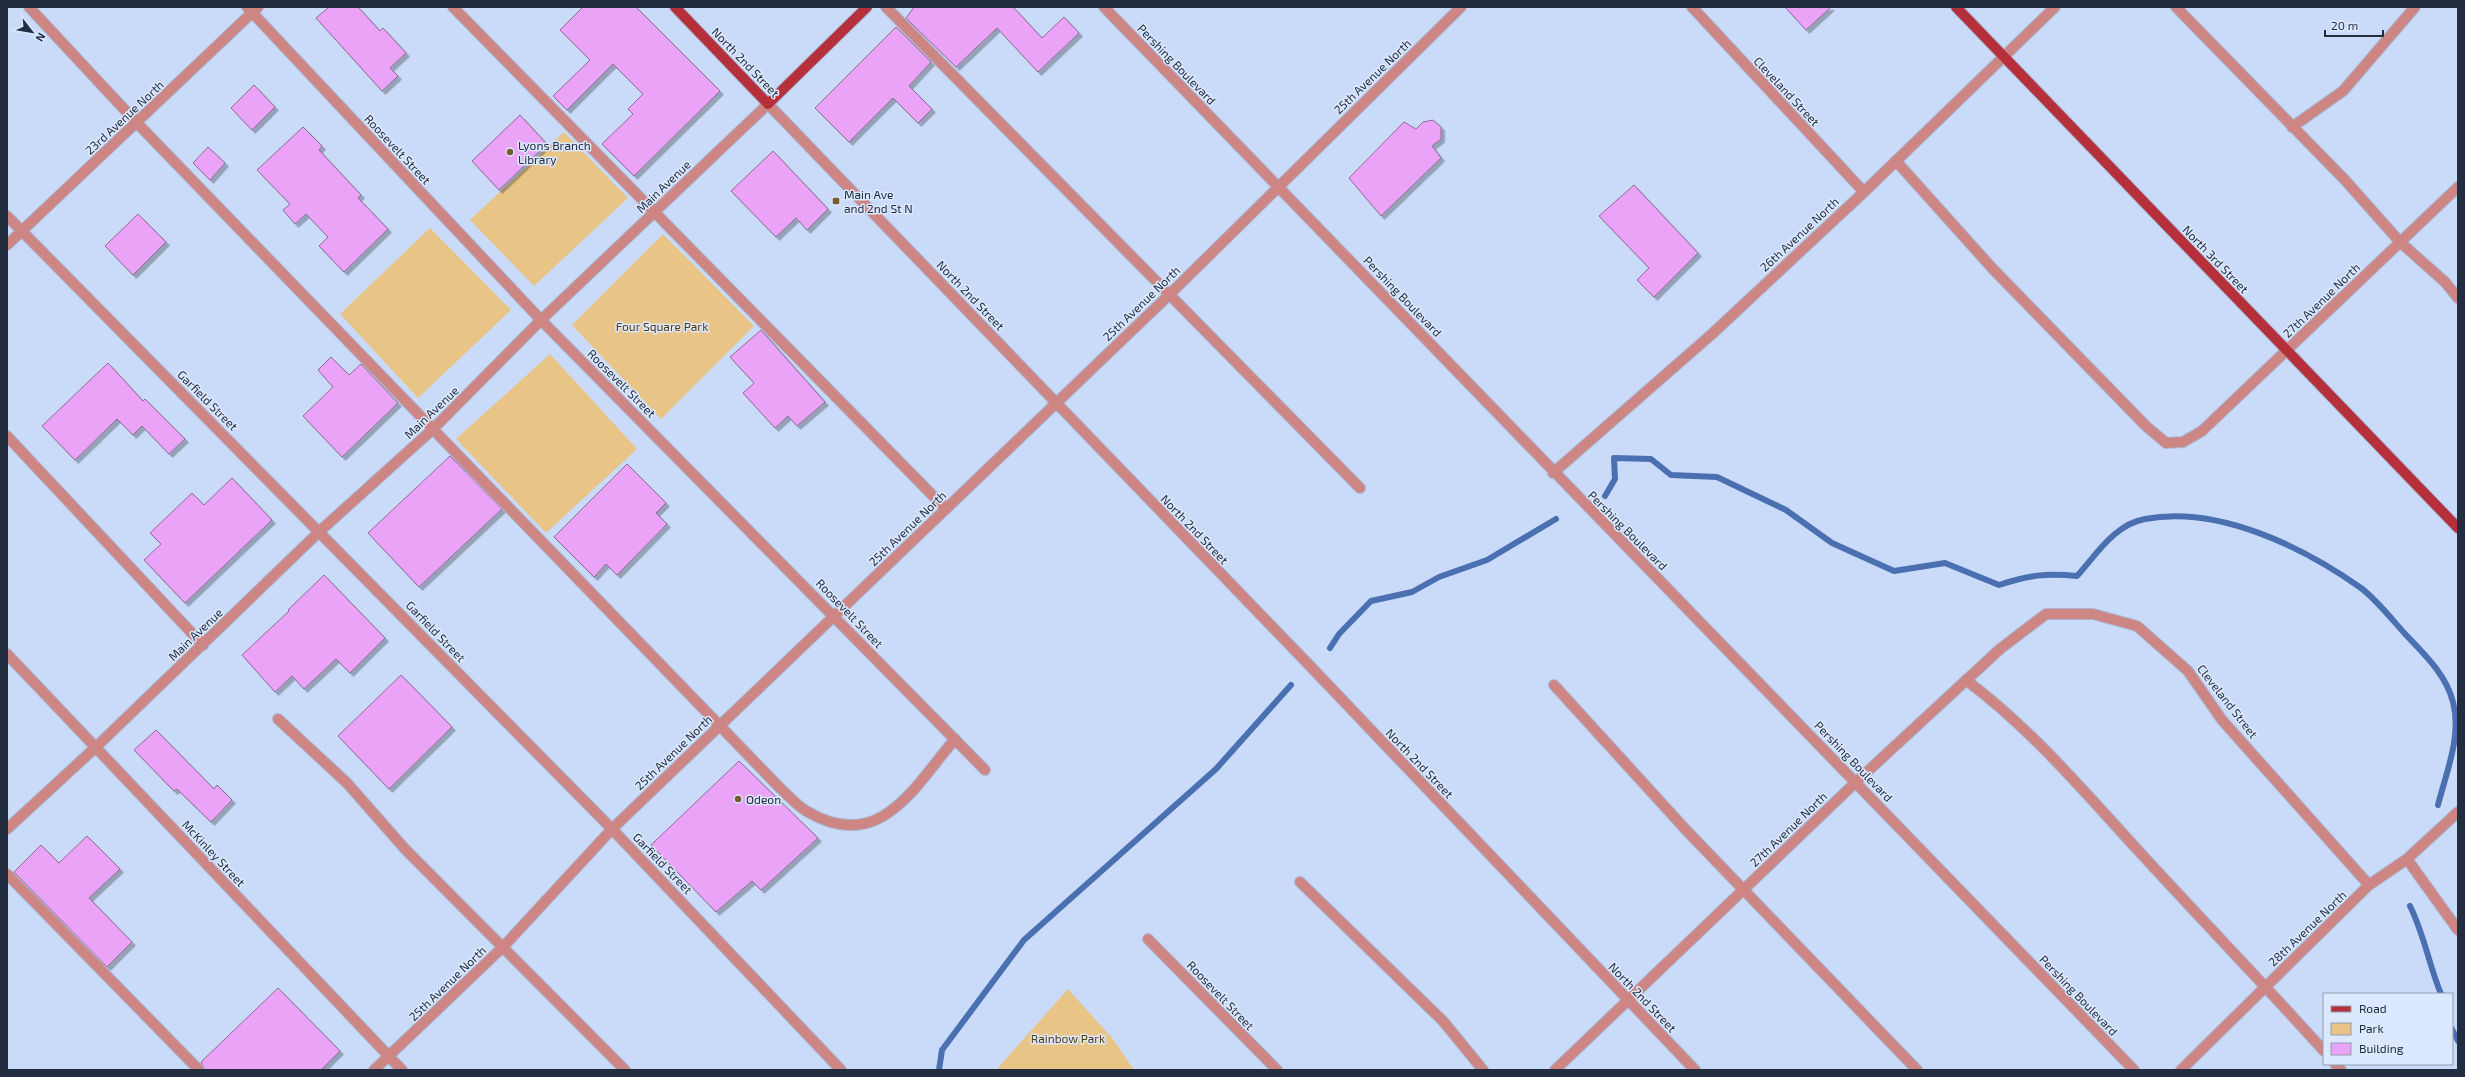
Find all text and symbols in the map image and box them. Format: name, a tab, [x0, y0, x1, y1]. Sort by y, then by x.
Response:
north arrow	[12, 12, 52, 52]
scale bar	[2325, 12, 2383, 38]
text: 20 m	[2331, 18, 2358, 32]
street label: Pershing Boulevard	[1135, 21, 1219, 107]
street label: North 2nd Street	[709, 24, 783, 100]
text: N	[33, 31, 49, 44]
street label: 25th Avenue North	[1331, 36, 1413, 116]
street label: Cleveland Street	[1751, 53, 1823, 129]
street label: 23rd Avenue North	[82, 77, 166, 157]
street label: Roosevelt Street	[362, 111, 434, 187]
place label: Lyons Branch Library	[518, 138, 591, 166]
marker: Lyons Branch Library	[505, 147, 515, 157]
street label: Main Avenue	[633, 157, 693, 215]
place label: Main Ave and 2nd St N	[844, 187, 913, 215]
street label: 26th Avenue North	[1757, 194, 1841, 274]
marker: Main Ave and 2nd St N	[831, 196, 841, 206]
street label: North 3rd Street	[2180, 222, 2252, 296]
street label: Pershing Boulevard	[1361, 253, 1445, 339]
street label: North 2nd Street	[934, 257, 1008, 333]
street label: 27th Avenue North	[2280, 260, 2362, 340]
street label: 25th Avenue North	[1100, 263, 1182, 343]
park label: Four Square Park	[616, 319, 708, 333]
street label: Roosevelt Street	[585, 346, 659, 420]
street label: Garfield Street	[175, 367, 241, 433]
street label: Main Avenue	[401, 383, 461, 441]
street label: 25th Avenue North	[866, 488, 948, 568]
street label: Pershing Boulevard	[1586, 488, 1670, 572]
street label: North 2nd Street	[1158, 491, 1232, 567]
street label: Roosevelt Street	[814, 576, 887, 651]
street label: Garfield Street	[403, 598, 469, 665]
street label: Main Avenue	[165, 605, 225, 663]
street label: Cleveland Street	[2195, 661, 2261, 741]
street label: 25th Avenue North	[632, 712, 714, 792]
street label: Pershing Boulevard	[1812, 718, 1896, 804]
street label: North 2nd Street	[1383, 725, 1457, 801]
street label: 27th Avenue North	[1747, 789, 1829, 869]
place label: Odeon	[746, 792, 781, 806]
marker: Odeon	[733, 794, 743, 804]
street label: McKinley Street	[180, 817, 249, 889]
street label: Garfield Street	[630, 830, 696, 897]
street label: 28th Avenue North	[2265, 887, 2349, 969]
street label: 25th Avenue North	[406, 943, 488, 1023]
street label: Pershing Boulevard	[2037, 952, 2121, 1038]
street label: Roosevelt Street	[1185, 958, 1258, 1033]
street label: North 2nd Street	[1606, 959, 1680, 1035]
legend	[2323, 993, 2453, 1065]
text: Road	[2359, 1001, 2387, 1015]
text: Park	[2359, 1021, 2384, 1035]
park label: Rainbow Park	[1031, 1031, 1105, 1045]
text: Building	[2359, 1041, 2404, 1055]

